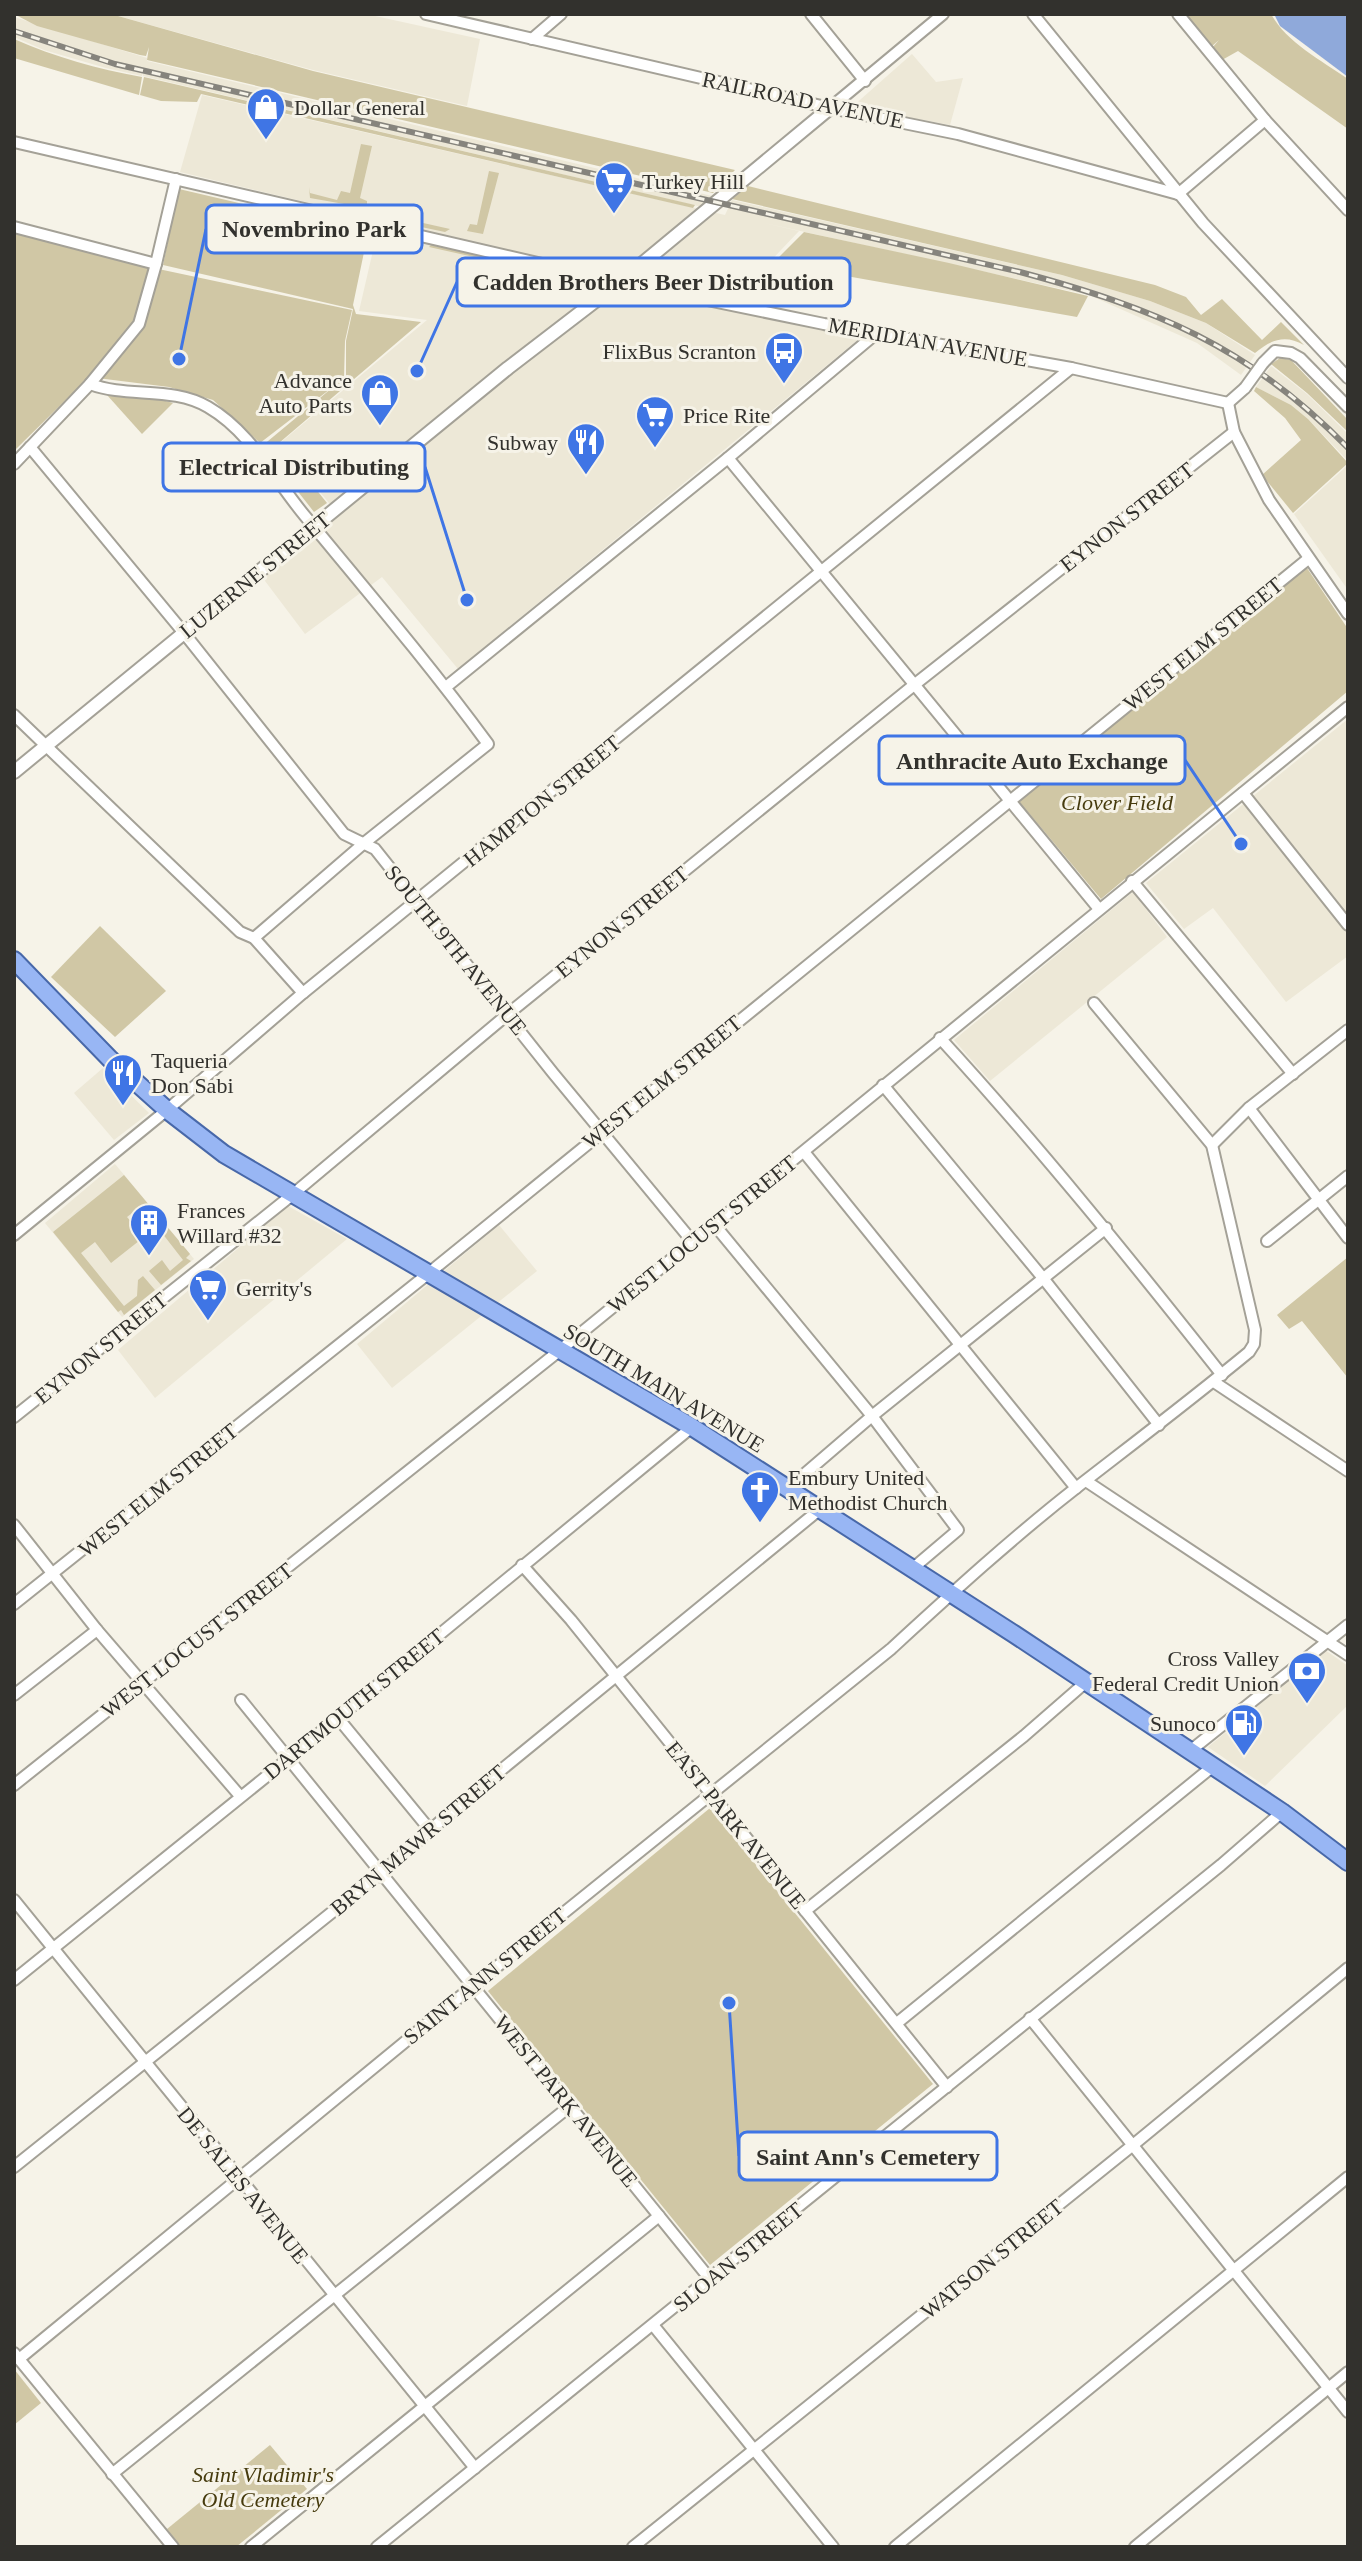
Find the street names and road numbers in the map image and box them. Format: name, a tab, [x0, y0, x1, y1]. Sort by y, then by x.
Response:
street label: RAILROAD AVENUE	[700, 66, 906, 134]
street label: MERIDIAN AVENUE	[826, 312, 1030, 372]
street label: EYNON STREET	[1055, 457, 1199, 577]
street label: LUZERNE STREET	[175, 506, 336, 643]
street label: WEST ELM STREET	[1118, 572, 1288, 716]
street label: HAMPTON STREET	[459, 730, 626, 872]
street label: SOUTH 9TH AVENUE	[380, 860, 532, 1040]
street label: EYNON STREET	[551, 861, 694, 983]
street label: WEST ELM STREET	[577, 1010, 747, 1154]
street label: WEST LOCUST STREET	[602, 1150, 802, 1318]
street label: EYNON STREET	[30, 1287, 173, 1409]
street label: SOUTH MAIN AVENUE	[559, 1318, 769, 1458]
street label: WEST ELM STREET	[73, 1418, 243, 1562]
street label: WEST LOCUST STREET	[96, 1557, 298, 1723]
street label: DARTMOUTH STREET	[259, 1623, 450, 1785]
street label: EAST PARK AVENUE	[661, 1736, 811, 1914]
street label: BRYN MAWR STREET	[325, 1759, 511, 1921]
street label: SAINT ANN STREET	[398, 1902, 572, 2049]
street label: WEST PARK AVENUE	[489, 2010, 643, 2192]
street label: DE SALES AVENUE	[172, 2102, 314, 2268]
street label: WATSON STREET	[916, 2194, 1068, 2324]
street label: SLOAN STREET	[668, 2197, 808, 2317]

